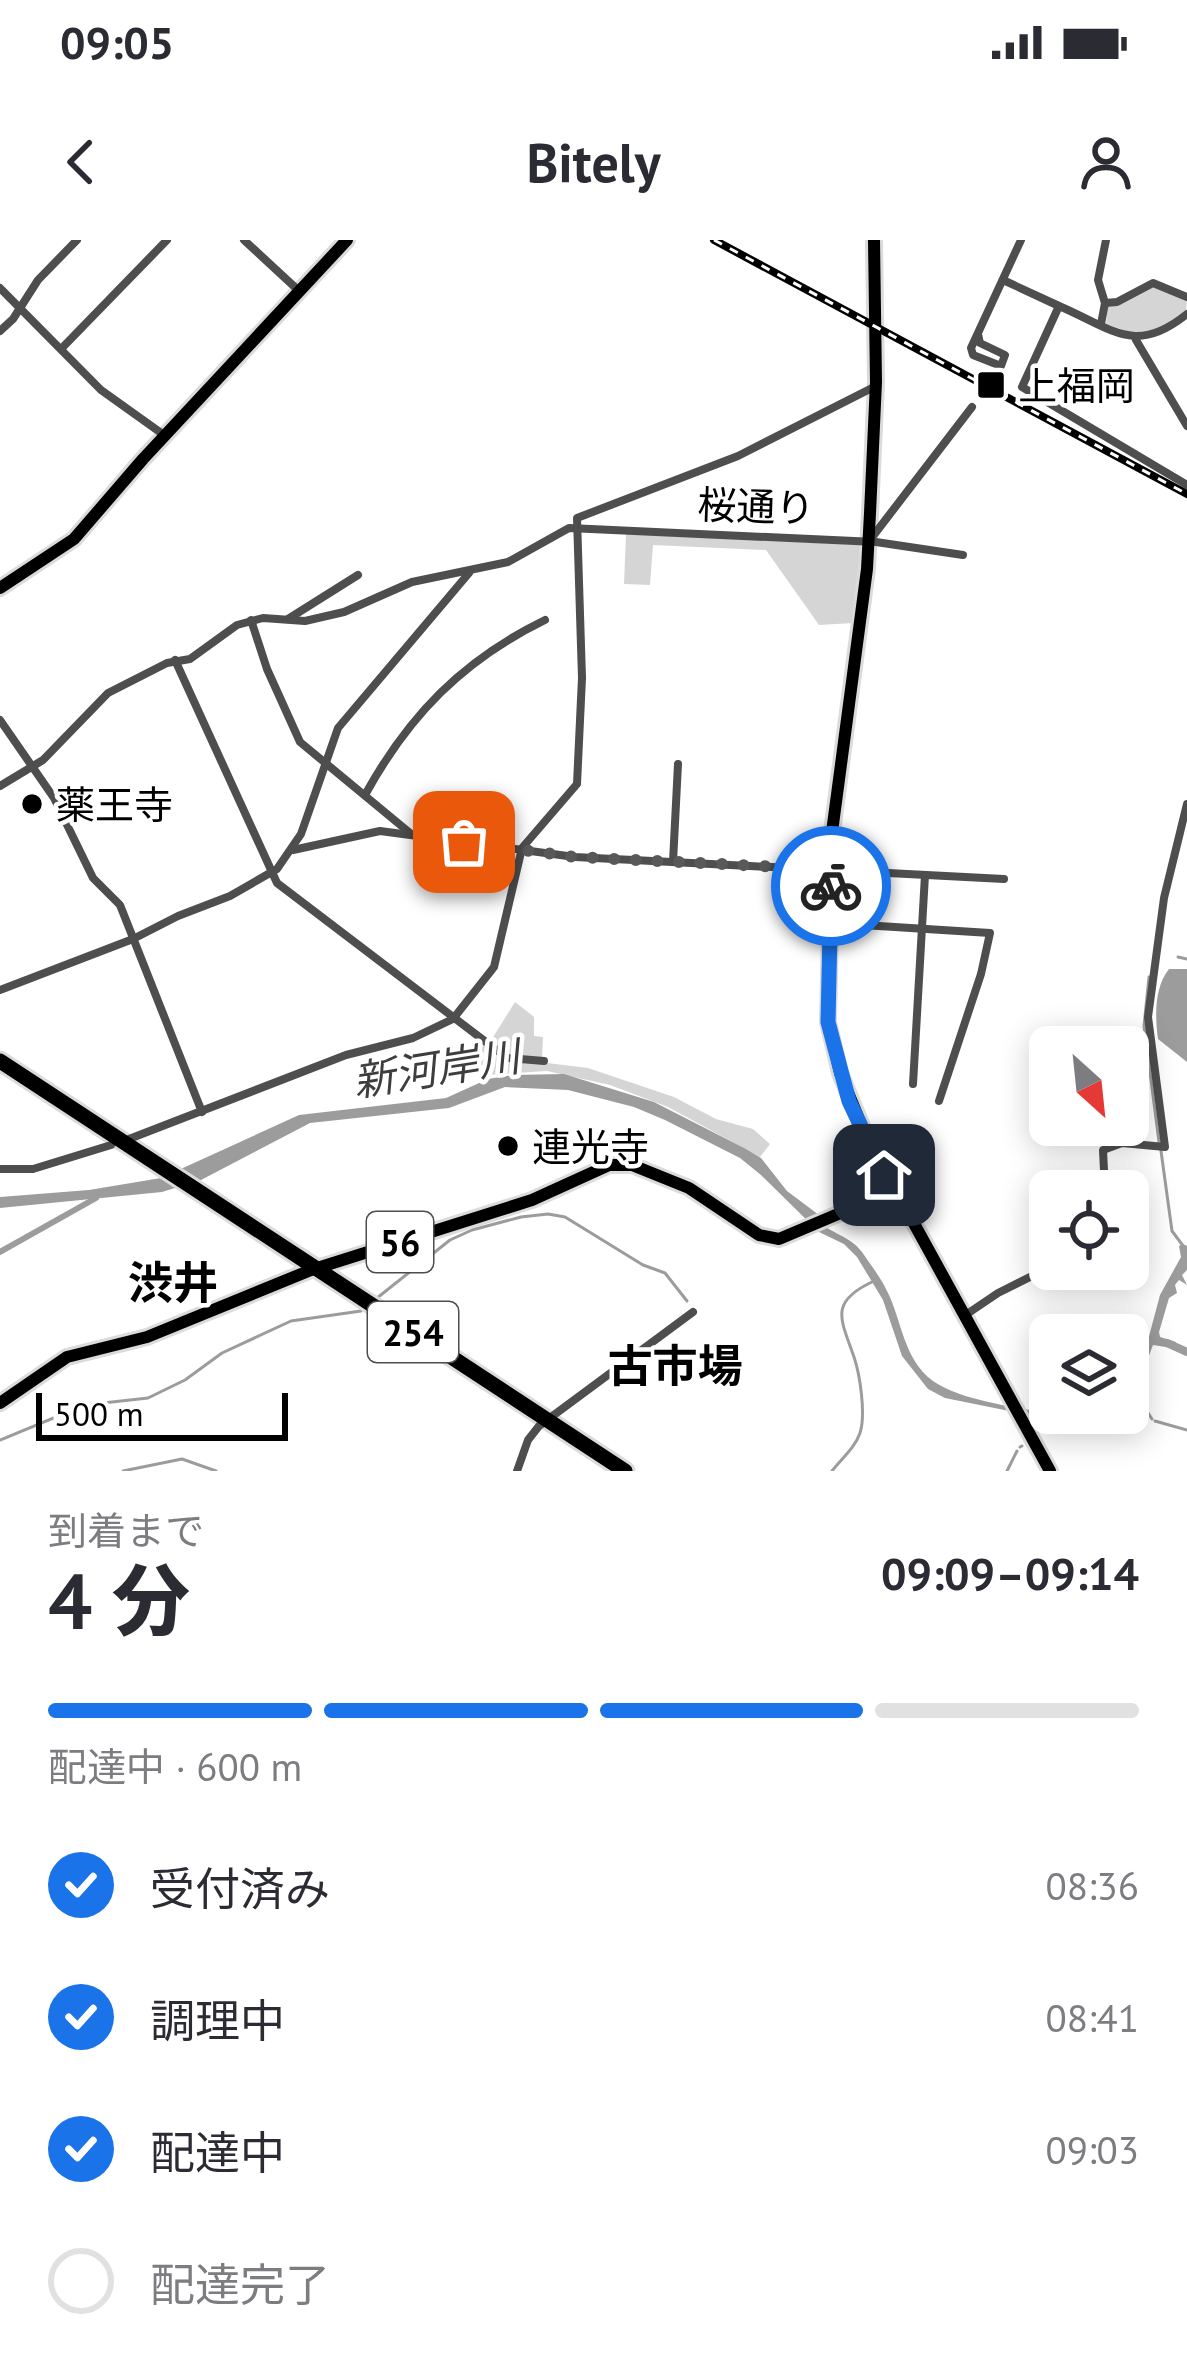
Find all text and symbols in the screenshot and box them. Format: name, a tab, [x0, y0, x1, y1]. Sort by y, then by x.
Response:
text: 09:05	[60, 13, 174, 71]
text: Bitely	[526, 127, 661, 197]
icon: back	[48, 129, 114, 195]
icon: person	[1073, 129, 1139, 195]
place label: 上福岡	[1018, 360, 1135, 411]
marker: 上福岡	[975, 369, 1007, 401]
street label: 桜通り	[697, 478, 815, 534]
place label: 薬王寺	[56, 779, 173, 830]
marker: 薬王寺	[19, 791, 45, 817]
pin	[413, 791, 515, 893]
icon: bag	[431, 809, 497, 875]
courier	[771, 826, 891, 946]
icon: bike	[798, 853, 864, 919]
north arrow	[1029, 1026, 1149, 1146]
map controls	[1029, 1026, 1149, 1434]
water label: 新河岸川	[349, 1027, 527, 1108]
place label: 連光寺	[532, 1121, 649, 1172]
pin	[833, 1124, 935, 1226]
marker: 連光寺	[495, 1133, 521, 1159]
icon: home	[851, 1142, 917, 1208]
button: locate	[1029, 1170, 1149, 1290]
road number: 56	[367, 1212, 433, 1272]
district label: 渋井	[128, 1253, 218, 1311]
road number: 254	[368, 1302, 458, 1362]
button: layers	[1029, 1314, 1149, 1434]
district label: 古市場	[607, 1336, 743, 1394]
scale bar	[36, 1387, 288, 1440]
text: 500 m	[54, 1392, 144, 1435]
text: 到着まで	[48, 1505, 204, 1556]
text: 09:09–09:14	[881, 1544, 1139, 1602]
text: 4 分	[48, 1550, 190, 1651]
text: 配達中 · 600 m	[48, 1741, 302, 1792]
icon: check	[48, 1852, 114, 1918]
text: 受付済み	[150, 1859, 330, 1917]
text: 08:36	[1045, 1860, 1139, 1911]
icon: check	[48, 1984, 114, 2050]
text: 調理中	[150, 1991, 285, 2049]
text: 08:41	[1045, 1992, 1139, 2043]
icon: check	[48, 2116, 114, 2182]
text: 配達中	[150, 2123, 285, 2181]
text: 09:03	[1045, 2124, 1139, 2175]
text: 配達完了	[150, 2255, 330, 2313]

